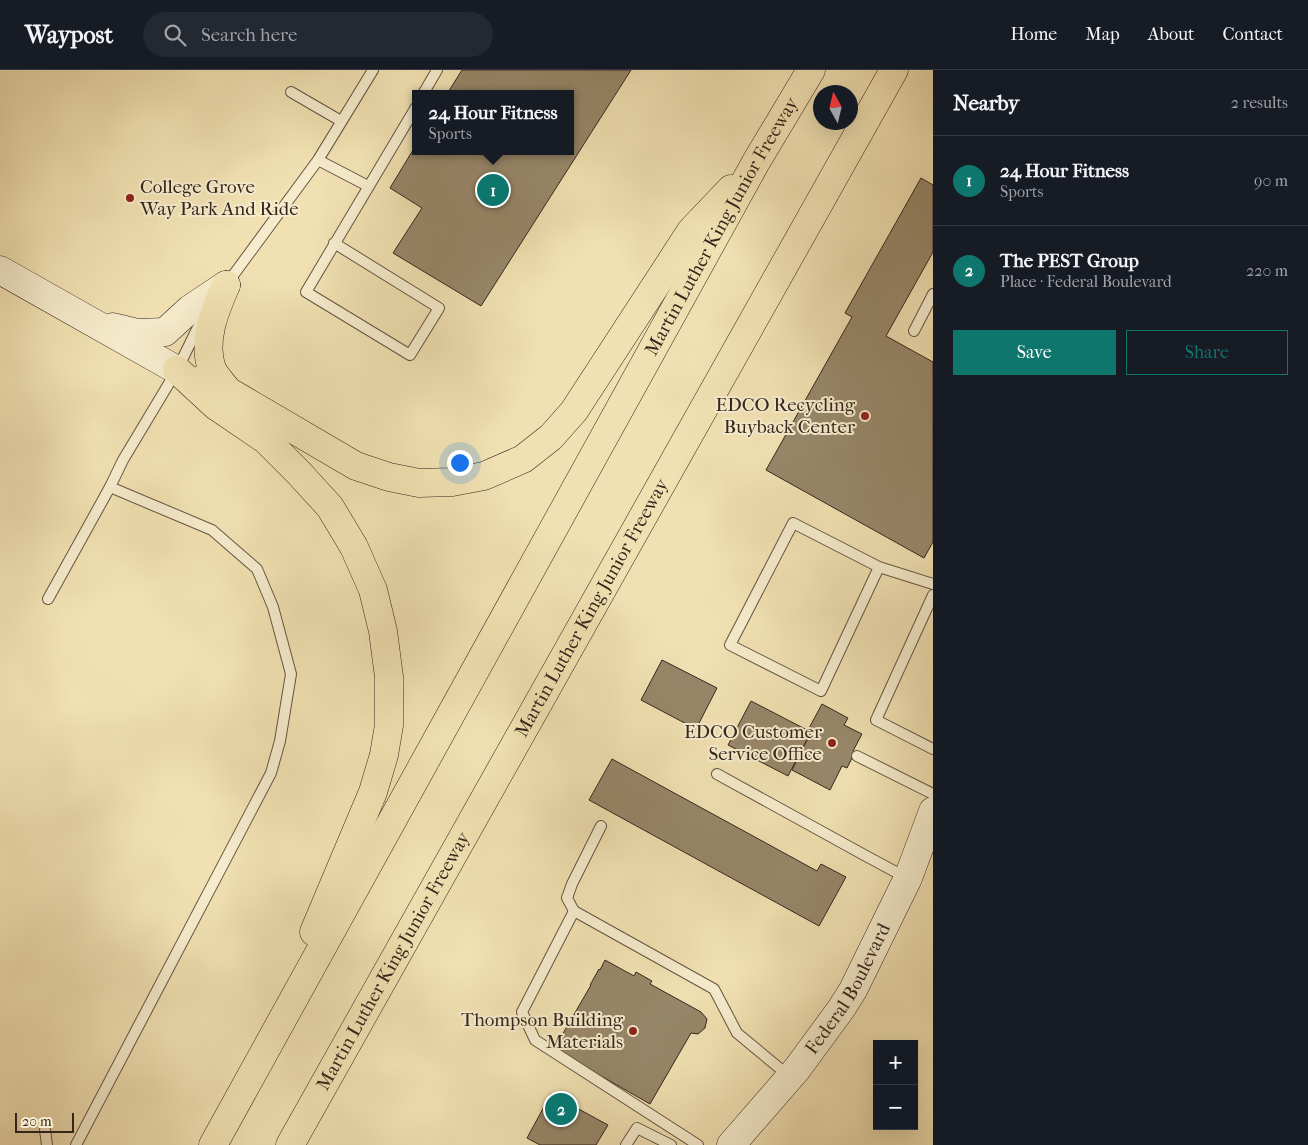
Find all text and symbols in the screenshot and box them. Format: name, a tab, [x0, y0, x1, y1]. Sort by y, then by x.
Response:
search box	[143, 12, 493, 57]
text: Waypost	[25, 21, 113, 49]
icon: search	[161, 21, 189, 49]
text: Search here	[201, 24, 297, 46]
text: Home	[1010, 24, 1057, 45]
text: Map	[1085, 24, 1120, 45]
text: About	[1148, 24, 1194, 45]
text: Contact	[1222, 24, 1283, 45]
north arrow	[813, 85, 858, 130]
popup	[412, 90, 574, 155]
text: Nearby	[953, 91, 1019, 115]
street label: Martin Luther King Junior Freeway	[640, 93, 804, 359]
text: 2 results	[1231, 93, 1288, 112]
text: 24 Hour Fitness	[428, 102, 558, 124]
text: Sports	[428, 124, 472, 143]
text: 24 Hour Fitness	[1000, 160, 1129, 182]
pin: 1	[477, 171, 509, 209]
text: 1	[966, 171, 972, 190]
text: 90 m	[1254, 171, 1288, 190]
place label: College Grove Way Park And Ride	[139, 176, 299, 220]
text: Sports	[1000, 182, 1043, 201]
marker: College Grove Way Park And Ride	[124, 192, 136, 204]
text: The PEST Group	[1000, 250, 1139, 272]
text: 2	[965, 261, 973, 280]
text: 220 m	[1246, 261, 1288, 280]
text: Place · Federal Boulevard	[1000, 272, 1172, 291]
button: Save	[953, 330, 1116, 375]
button: Share	[1126, 330, 1288, 375]
place label: EDCO Recycling Buyback Center	[716, 394, 856, 438]
marker: EDCO Recycling Buyback Center	[859, 410, 871, 422]
your location	[447, 450, 473, 476]
street label: Martin Luther King Junior Freeway	[510, 474, 673, 741]
place label: EDCO Customer Service Office	[684, 721, 823, 765]
marker: EDCO Customer Service Office	[826, 737, 838, 749]
street label: Martin Luther King Junior Freeway	[312, 827, 475, 1094]
street label: Federal Boulevard	[801, 919, 895, 1059]
place label: Thompson Building Materials	[461, 1009, 624, 1053]
marker: Thompson Building Materials	[627, 1025, 639, 1037]
map controls	[873, 1040, 918, 1130]
button: +	[873, 1040, 918, 1085]
button: −	[873, 1085, 918, 1130]
pin: 2	[545, 1090, 577, 1128]
scale bar	[15, 1110, 74, 1133]
text: 20 m	[22, 1113, 52, 1130]

